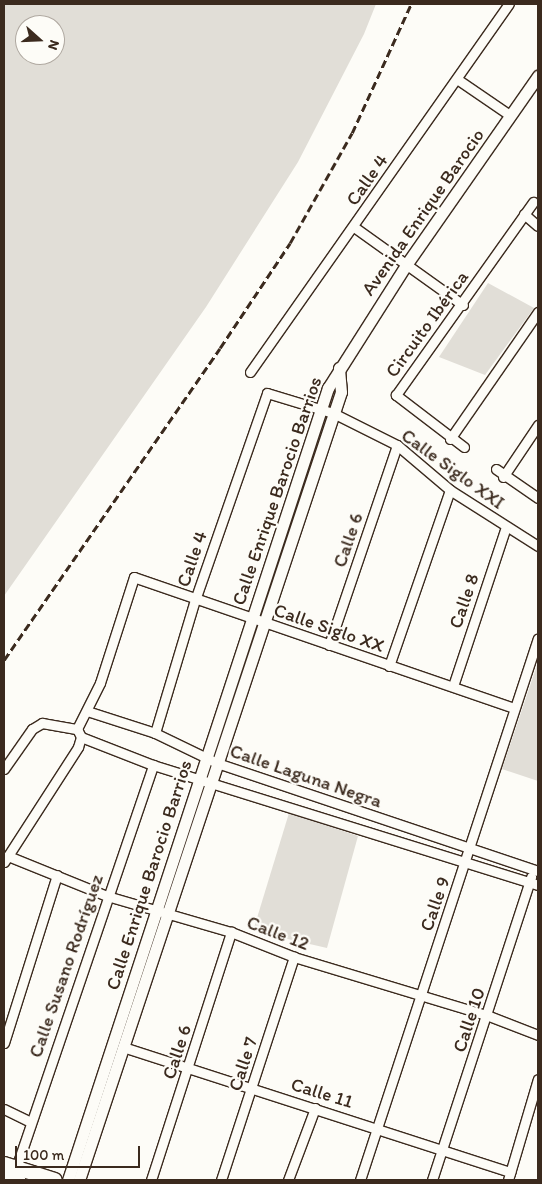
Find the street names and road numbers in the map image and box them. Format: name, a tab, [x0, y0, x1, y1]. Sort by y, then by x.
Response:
street label: Avenida Enrique Barocio	[357, 124, 489, 300]
street label: Calle 4	[341, 150, 393, 210]
street label: Circuito Ibérica	[381, 266, 473, 382]
street label: Calle Enrique Barocio Barrios	[227, 374, 327, 608]
street label: Calle Siglo XXI	[397, 424, 509, 514]
street label: Calle 6	[328, 510, 368, 570]
street label: Calle 4	[172, 528, 212, 590]
street label: Calle 8	[444, 571, 484, 631]
street label: Calle Siglo XX	[271, 599, 387, 657]
street label: Calle Laguna Negra	[228, 739, 384, 813]
street label: Calle Enrique Barocio Barrios	[101, 758, 197, 992]
street label: Calle Susano Rodríguez	[24, 872, 108, 1060]
street label: Calle 9	[415, 874, 455, 934]
street label: Calle 12	[244, 911, 312, 955]
street label: Calle 10	[448, 985, 490, 1055]
street label: Calle 6	[157, 1022, 197, 1082]
street label: Calle 7	[224, 1034, 262, 1094]
street label: Calle 11	[288, 1073, 356, 1113]

